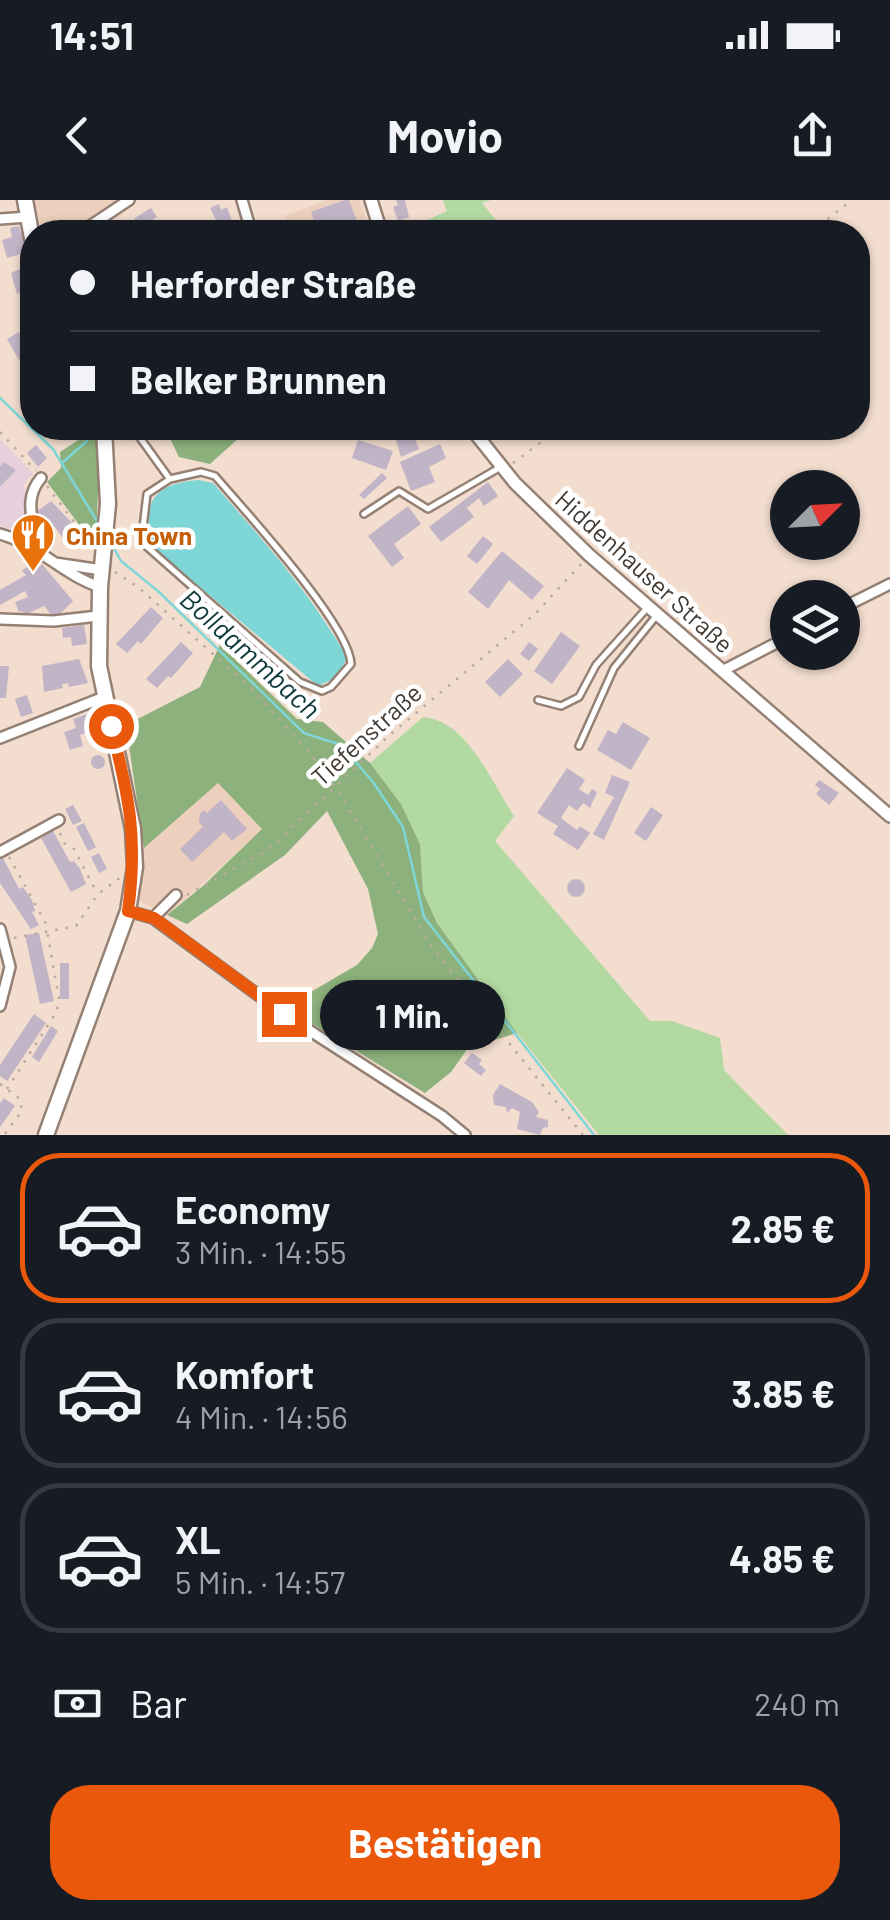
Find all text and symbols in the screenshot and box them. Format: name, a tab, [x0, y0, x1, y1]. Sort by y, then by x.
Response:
text: 14:51	[50, 12, 134, 58]
icon: back	[50, 108, 105, 163]
text: Movio	[387, 108, 503, 162]
icon: share	[785, 108, 840, 163]
text: Herforder Straße	[130, 260, 417, 306]
text: Belker Brunnen	[130, 356, 387, 402]
north arrow	[770, 470, 860, 560]
map controls	[770, 470, 860, 670]
street label: Hiddenhauser Straße	[550, 483, 740, 659]
restaurant icon: China Town	[10, 512, 56, 573]
place label: China Town	[66, 520, 192, 550]
button: layers	[770, 580, 860, 670]
water label: Bolldammbach	[174, 581, 328, 725]
street label: Tiefenstraße	[305, 677, 427, 791]
route start	[89, 704, 134, 749]
callout: 1 Min.	[319, 979, 504, 1049]
route end	[262, 992, 307, 1037]
text: 1 Min.	[375, 996, 450, 1034]
icon: car	[55, 1183, 145, 1273]
text: Economy	[175, 1186, 330, 1232]
text: 2.85 €	[731, 1205, 835, 1251]
text: 3 Min. · 14:55	[175, 1232, 347, 1270]
icon: car	[55, 1348, 145, 1438]
text: Komfort	[175, 1351, 314, 1397]
text: 3.85 €	[731, 1370, 835, 1416]
text: 4 Min. · 14:56	[175, 1397, 348, 1435]
icon: car	[55, 1513, 145, 1603]
text: XL	[175, 1516, 221, 1562]
text: 4.85 €	[729, 1535, 835, 1581]
text: 5 Min. · 14:57	[175, 1562, 345, 1600]
icon: cash	[50, 1676, 105, 1731]
text: Bar	[130, 1680, 187, 1726]
text: 240 m	[754, 1684, 840, 1722]
button: Bestätigen	[50, 1785, 840, 1900]

